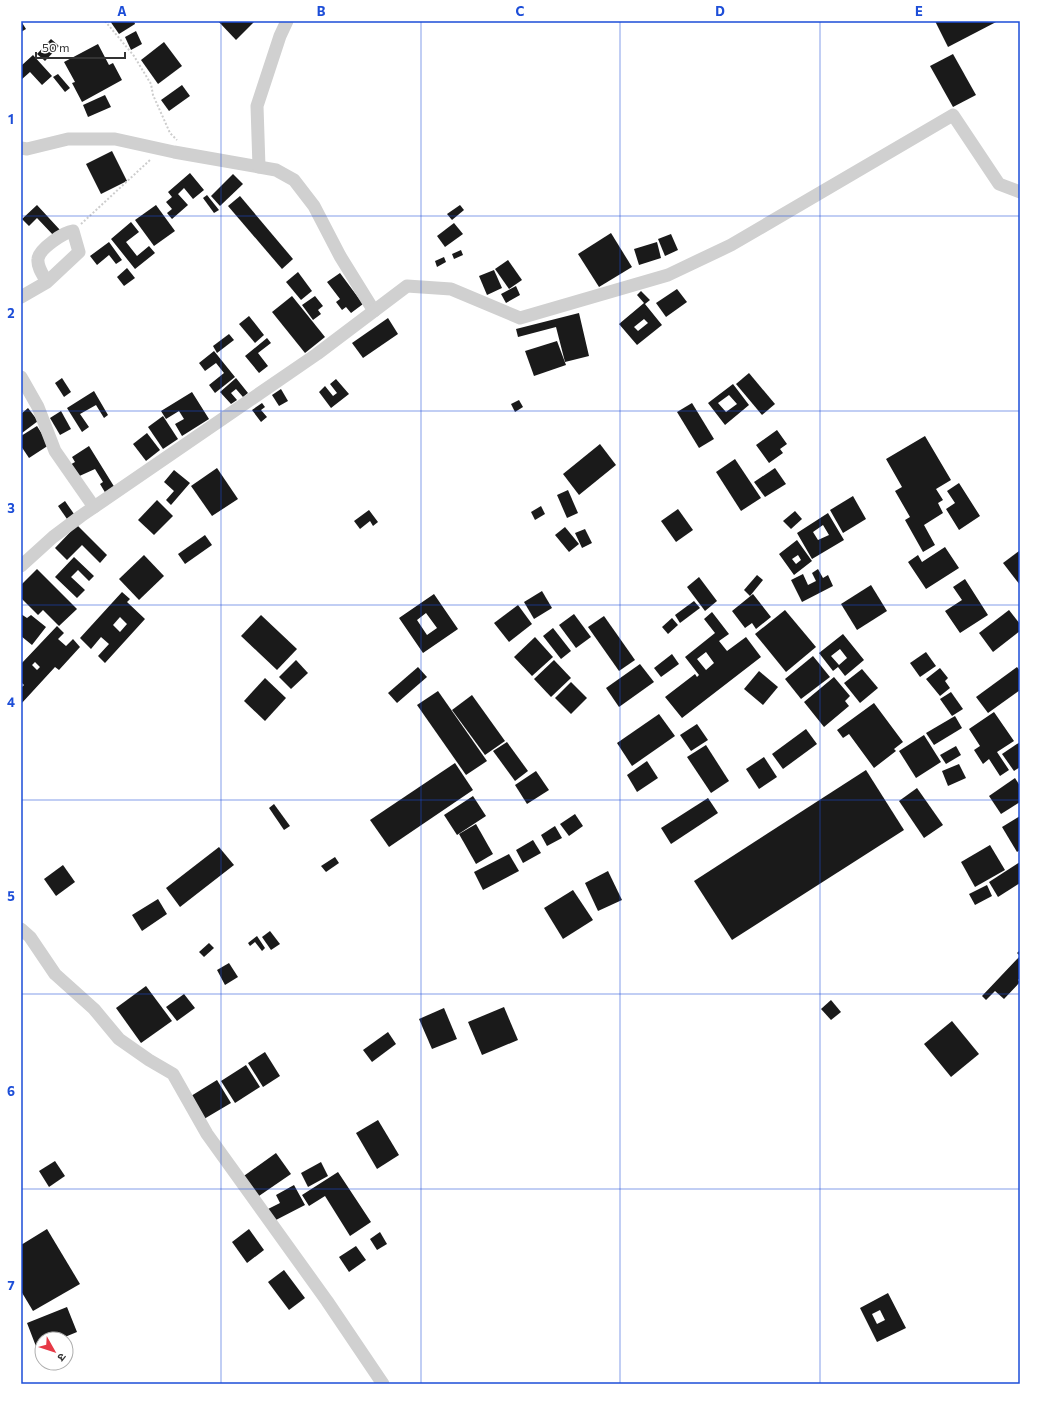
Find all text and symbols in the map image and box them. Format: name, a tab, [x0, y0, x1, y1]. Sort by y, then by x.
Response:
text: A	[117, 3, 127, 19]
text: B	[317, 3, 326, 19]
text: C	[516, 3, 525, 19]
text: D	[715, 3, 725, 19]
text: E	[915, 3, 923, 19]
scale bar	[36, 34, 125, 60]
text: 50 m	[42, 40, 70, 54]
text: 1	[8, 111, 14, 127]
text: 2	[7, 305, 15, 321]
text: 3	[7, 500, 15, 516]
text: 4	[7, 694, 15, 710]
text: 5	[7, 888, 15, 904]
text: 6	[7, 1083, 15, 1099]
text: 7	[7, 1277, 15, 1293]
north arrow	[34, 1331, 74, 1371]
text: उ	[55, 1351, 69, 1365]

